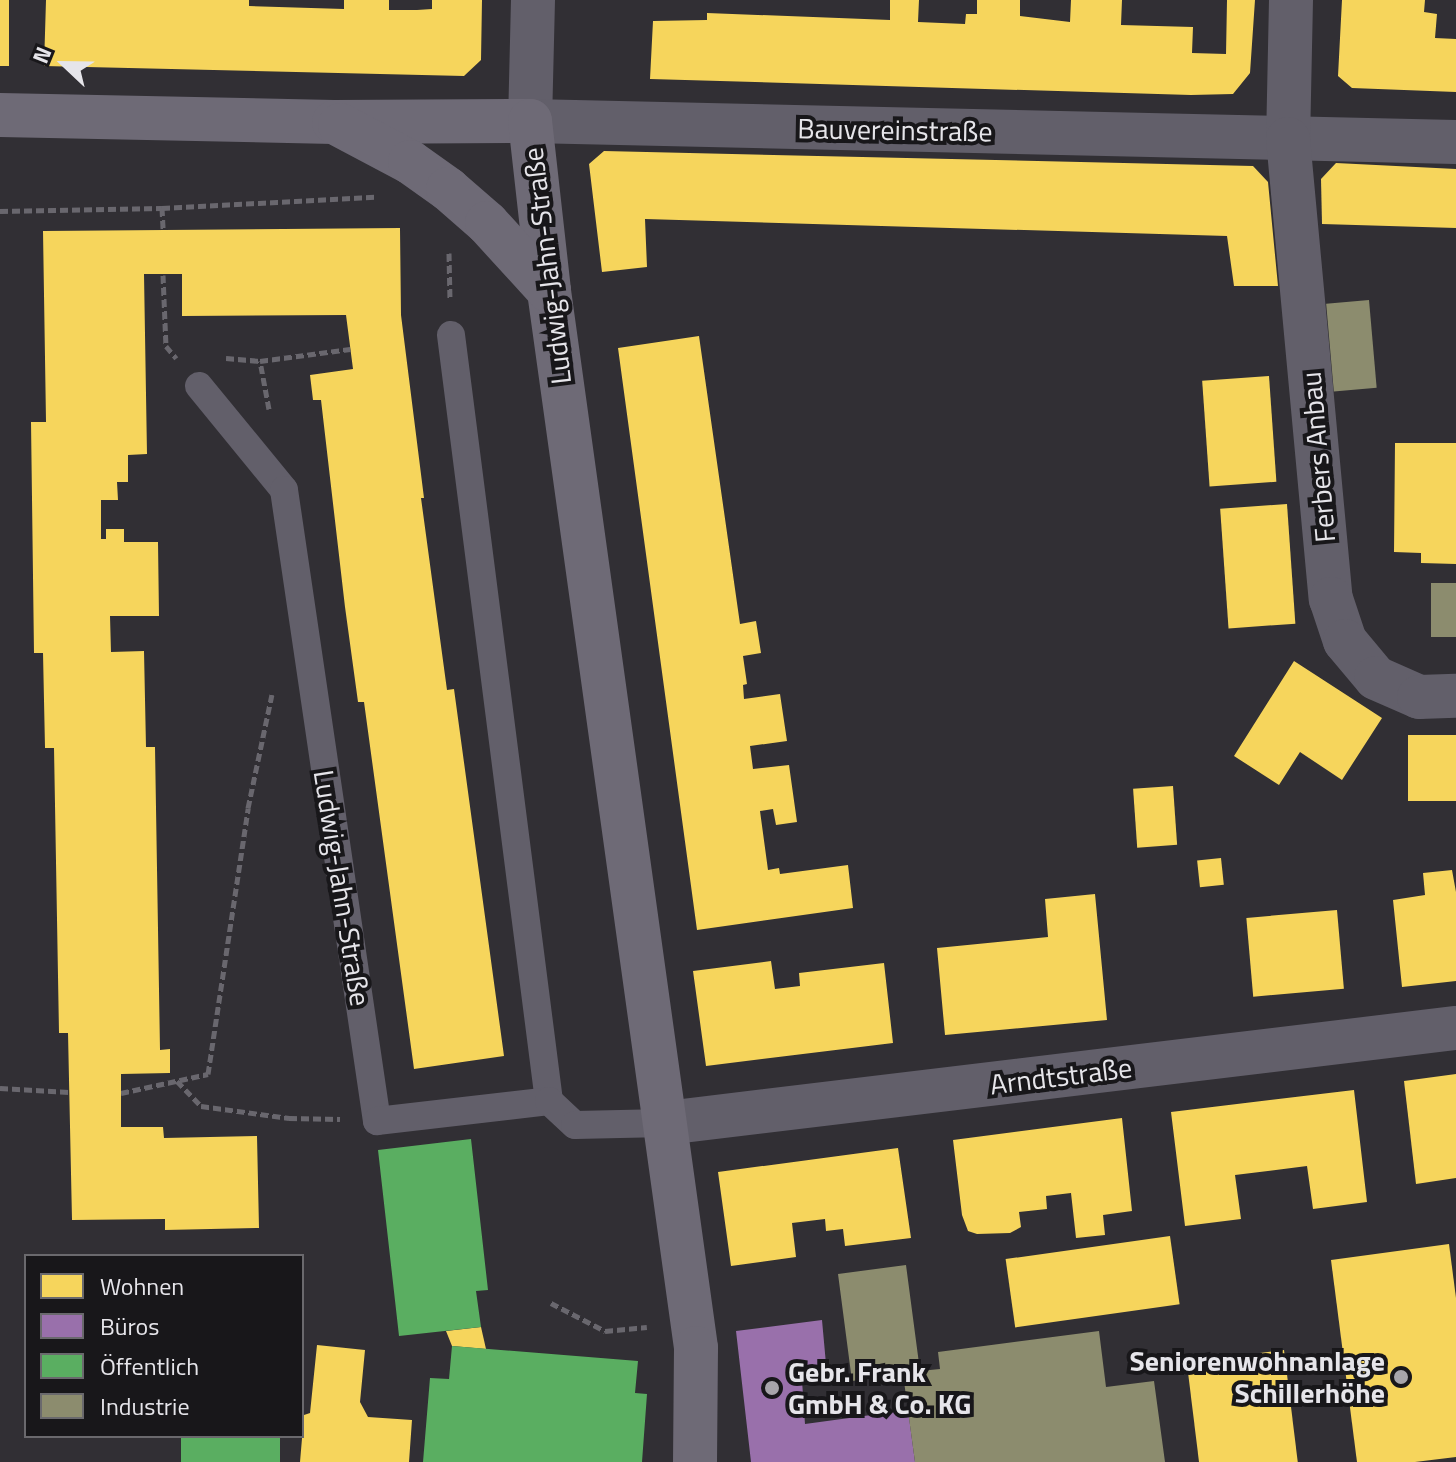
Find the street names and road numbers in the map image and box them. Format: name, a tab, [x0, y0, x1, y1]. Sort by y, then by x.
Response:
street label: Bauvereinstraße	[797, 112, 993, 148]
street label: Ludwig-Jahn-Straße	[516, 146, 578, 386]
street label: Ferbers Anbau	[1294, 370, 1342, 544]
street label: Ludwig-Jahn-Straße	[307, 768, 377, 1008]
street label: Arndtstraße	[988, 1051, 1134, 1101]

